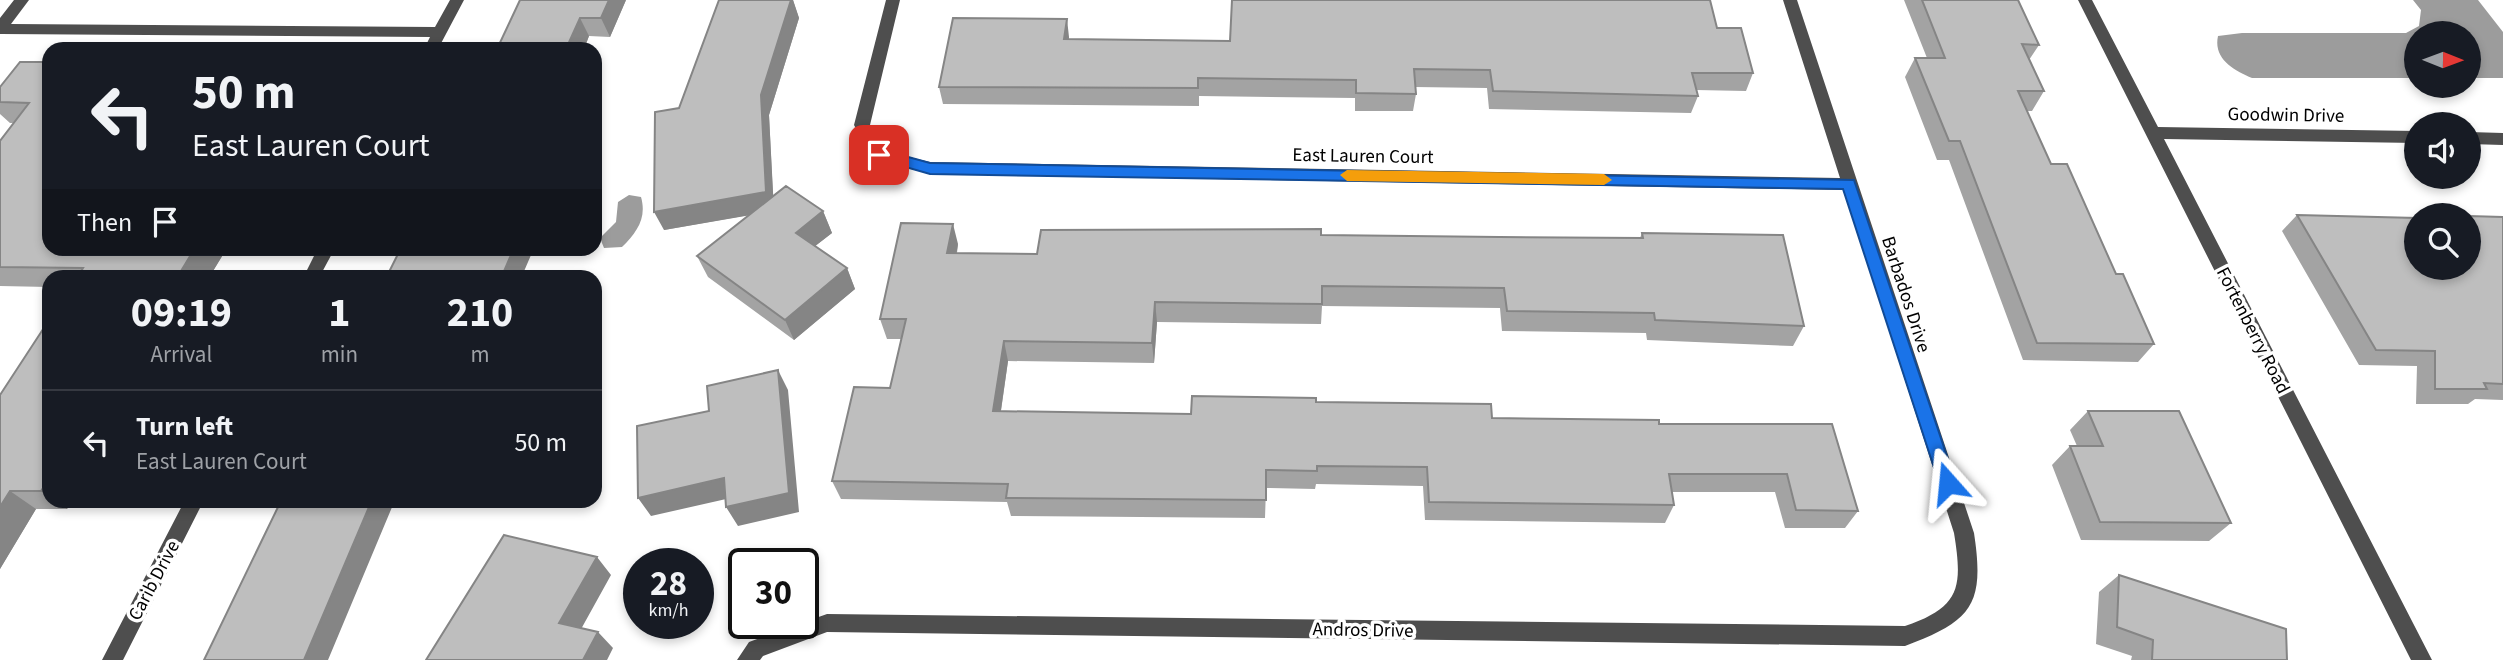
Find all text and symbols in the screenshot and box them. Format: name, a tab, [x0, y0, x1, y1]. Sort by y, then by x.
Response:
north arrow	[2404, 21, 2482, 98]
map controls	[2404, 21, 2481, 280]
text: 50 m	[192, 58, 296, 128]
icon: left	[77, 70, 168, 161]
street label: Goodwin Drive	[2227, 101, 2344, 130]
button: sound	[2404, 112, 2481, 189]
text: East Lauren Court	[192, 123, 430, 169]
pin	[849, 125, 909, 185]
icon: arrive	[860, 136, 898, 174]
street label: East Lauren Court	[1292, 142, 1434, 171]
icon: arrive	[146, 203, 184, 241]
button: search	[2404, 203, 2481, 280]
text: Then	[77, 204, 132, 241]
street label: Barbados Drive	[1874, 233, 1937, 356]
street label: Fortenberry Road	[2209, 263, 2296, 399]
text: 09:19	[131, 283, 232, 343]
text: 1	[328, 283, 350, 343]
text: 210	[447, 283, 513, 343]
text: Arrival	[150, 338, 212, 371]
text: min	[321, 338, 358, 371]
text: m	[470, 338, 490, 371]
text: Turn left	[136, 408, 233, 445]
icon: left	[77, 424, 115, 462]
text: 50 m	[514, 424, 567, 461]
text: East Lauren Court	[136, 445, 307, 478]
position arrow	[1911, 446, 1985, 520]
street label: Carib Drive	[122, 536, 187, 626]
speed limit sign: 30	[728, 548, 819, 639]
text: 28	[650, 559, 687, 609]
text: km/h	[649, 598, 688, 623]
street label: Andros Drive	[1312, 616, 1414, 645]

